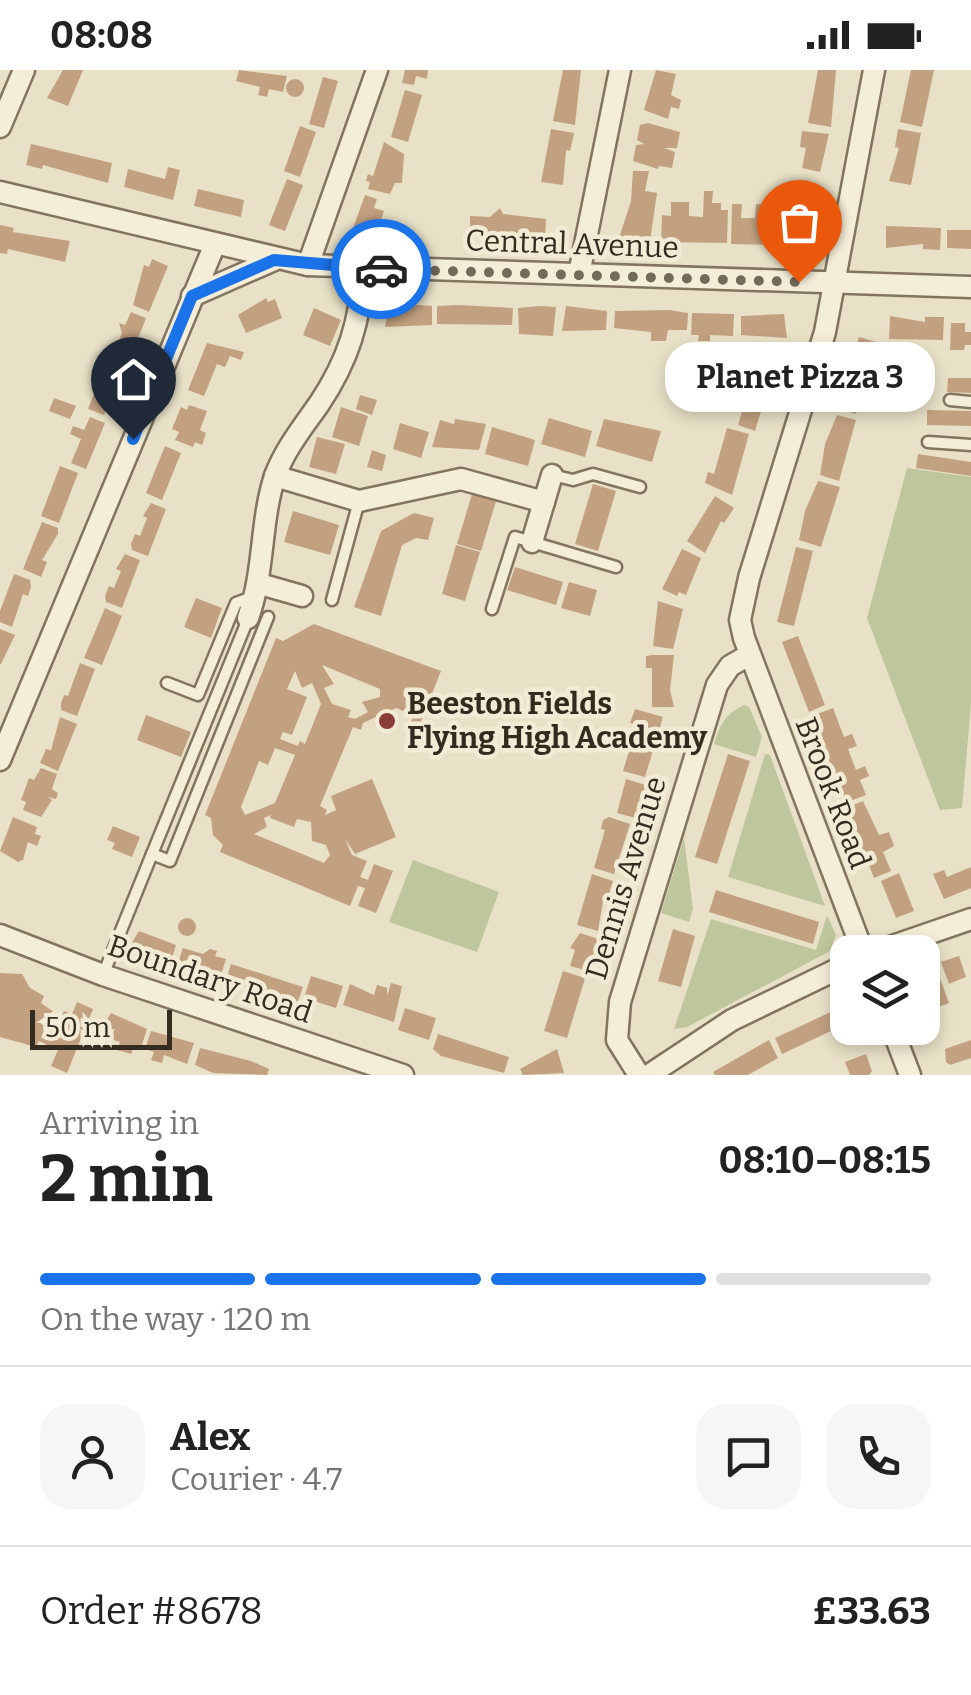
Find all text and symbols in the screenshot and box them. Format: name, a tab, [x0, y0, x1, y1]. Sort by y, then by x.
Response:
text: 08:08	[50, 12, 153, 58]
pin	[757, 180, 842, 283]
icon: bag	[772, 195, 827, 250]
courier	[331, 219, 431, 319]
street label: Central Avenue	[465, 222, 679, 266]
icon: car	[354, 242, 409, 297]
pin	[91, 337, 176, 440]
callout: Planet Pizza 3	[664, 342, 934, 412]
icon: home	[106, 352, 161, 407]
text: Planet Pizza 3	[696, 358, 904, 396]
place label: Beeston Fields Flying High Academy	[407, 686, 707, 756]
marker: Beeston Fields Flying High Academy	[376, 710, 398, 732]
street label: Brook Road	[788, 712, 878, 874]
street label: Dennis Avenue	[578, 772, 674, 984]
street label: Boundary Road	[103, 927, 317, 1031]
map controls	[830, 935, 940, 1045]
button: layers	[830, 935, 940, 1045]
scale bar	[30, 1005, 172, 1050]
text: 50 m	[45, 1011, 110, 1044]
text: Arriving in	[40, 1104, 199, 1142]
text: 08:10–08:15	[719, 1137, 931, 1183]
text: 2 min	[40, 1140, 213, 1218]
text: On the way · 120 m	[40, 1300, 311, 1338]
button: person	[40, 1404, 145, 1509]
button: chat	[696, 1404, 801, 1509]
button: phone	[826, 1404, 931, 1509]
text: Alex	[170, 1414, 250, 1460]
text: Courier · 4.7	[170, 1460, 342, 1498]
text: Order #8678	[40, 1588, 263, 1634]
text: £33.63	[812, 1588, 931, 1634]

